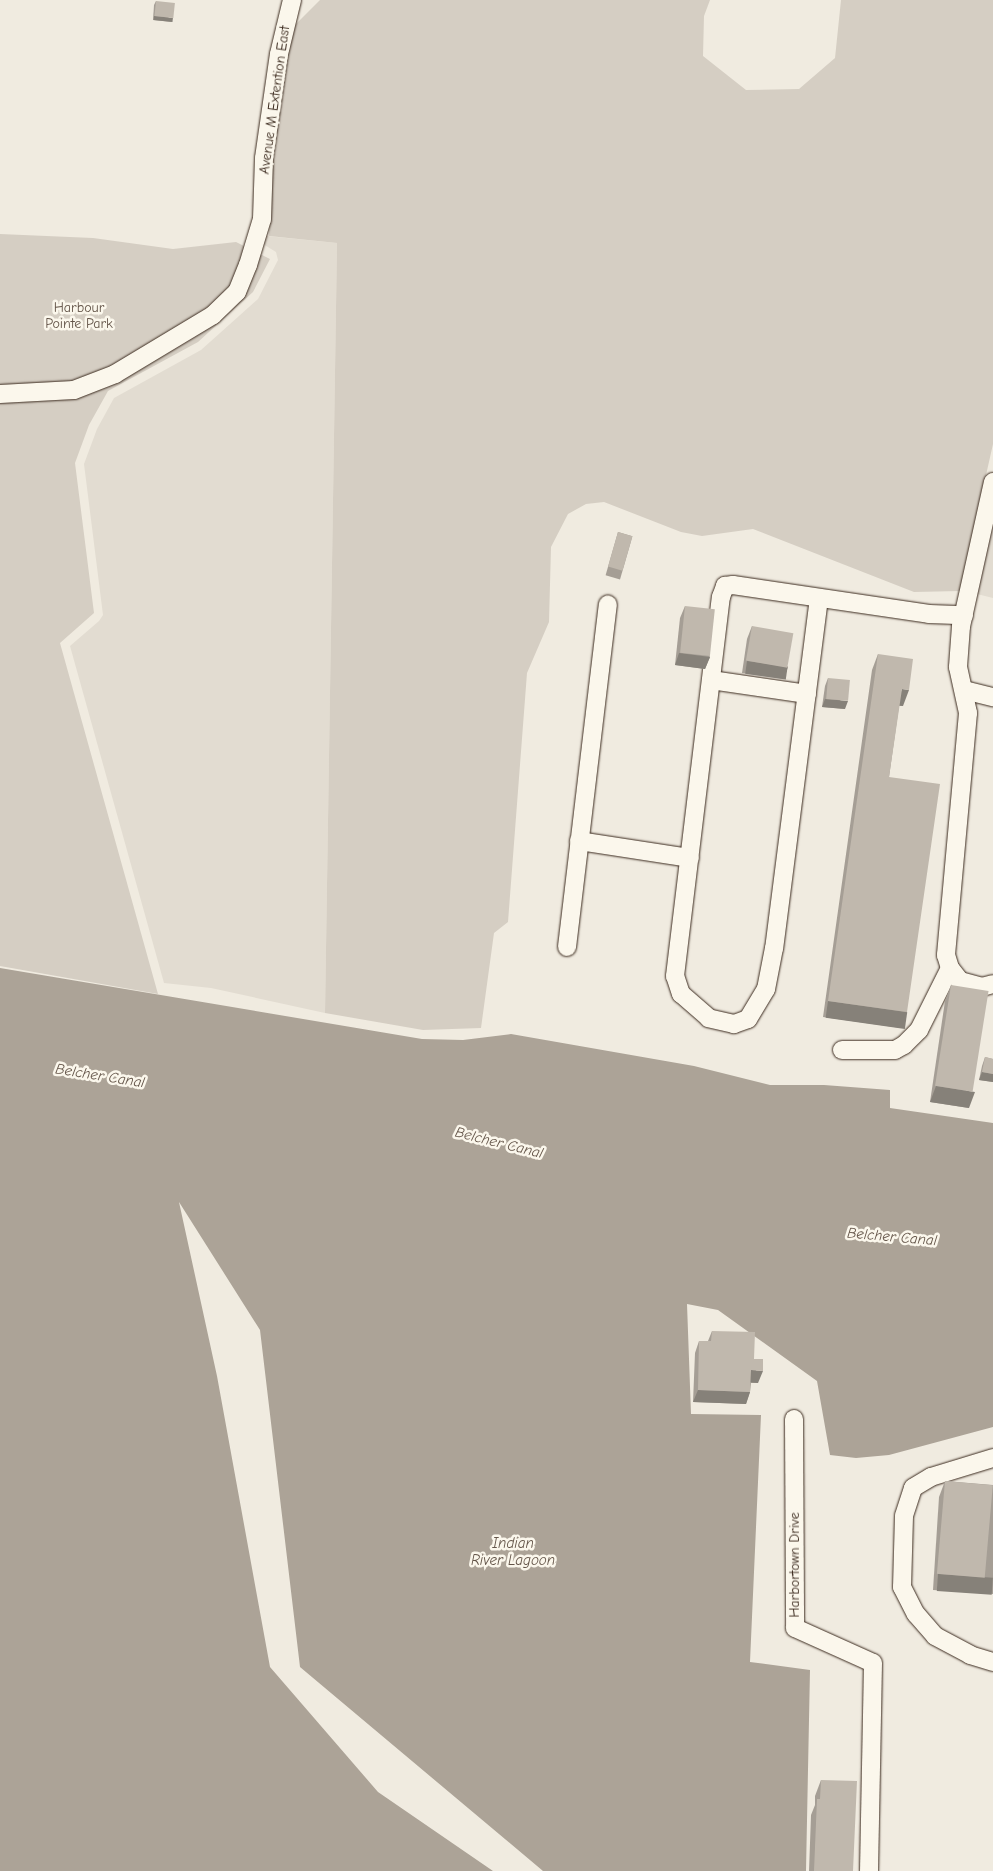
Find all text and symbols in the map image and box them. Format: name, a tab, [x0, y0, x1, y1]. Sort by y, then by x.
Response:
street label: Avenue M Extention East	[256, 25, 294, 175]
park label: Harbour Pointe Park	[45, 300, 113, 332]
water label: Belcher Canal	[54, 1060, 146, 1092]
water label: Belcher Canal	[453, 1123, 545, 1163]
water label: Belcher Canal	[846, 1224, 938, 1250]
street label: Harbortown Drive	[787, 1512, 803, 1618]
water label: Indian River Lagoon	[471, 1534, 555, 1569]

